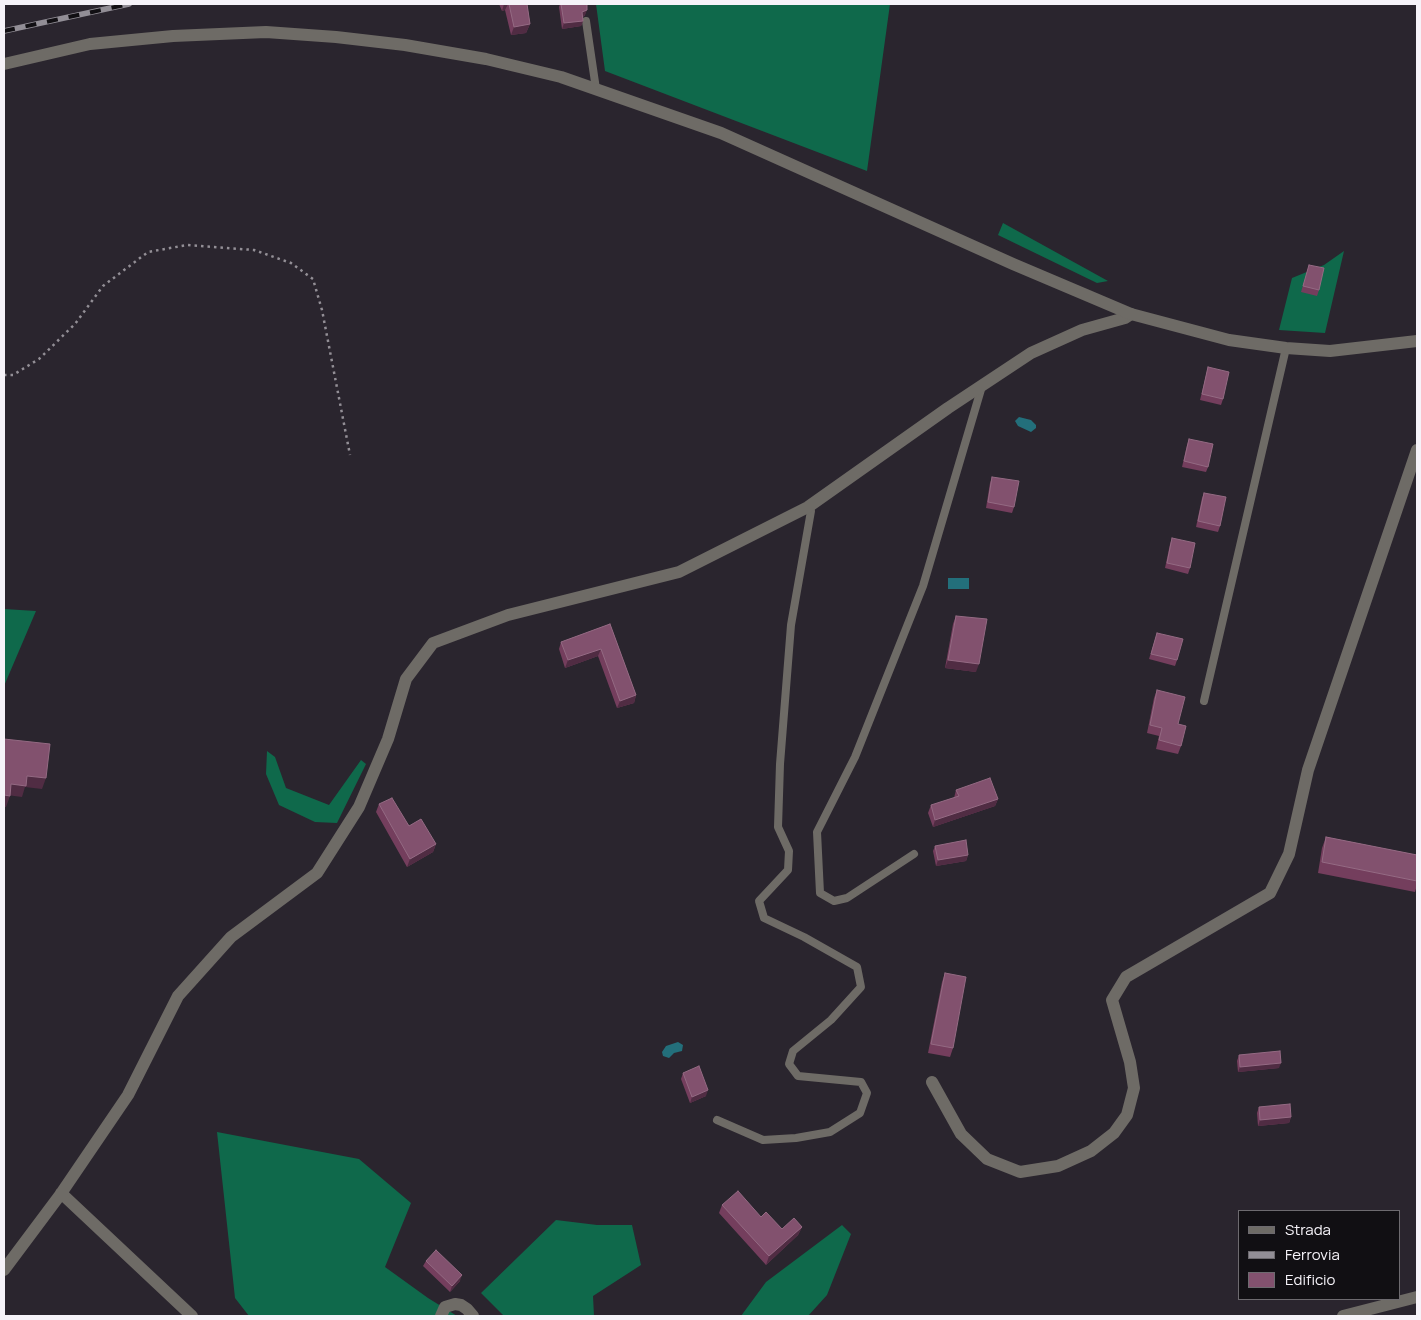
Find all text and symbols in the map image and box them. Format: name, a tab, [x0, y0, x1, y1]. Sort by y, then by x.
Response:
legend	[1238, 1210, 1401, 1300]
text: Strada	[1285, 1219, 1331, 1240]
text: Ferrovia	[1285, 1244, 1340, 1265]
text: Edificio	[1285, 1269, 1335, 1290]

